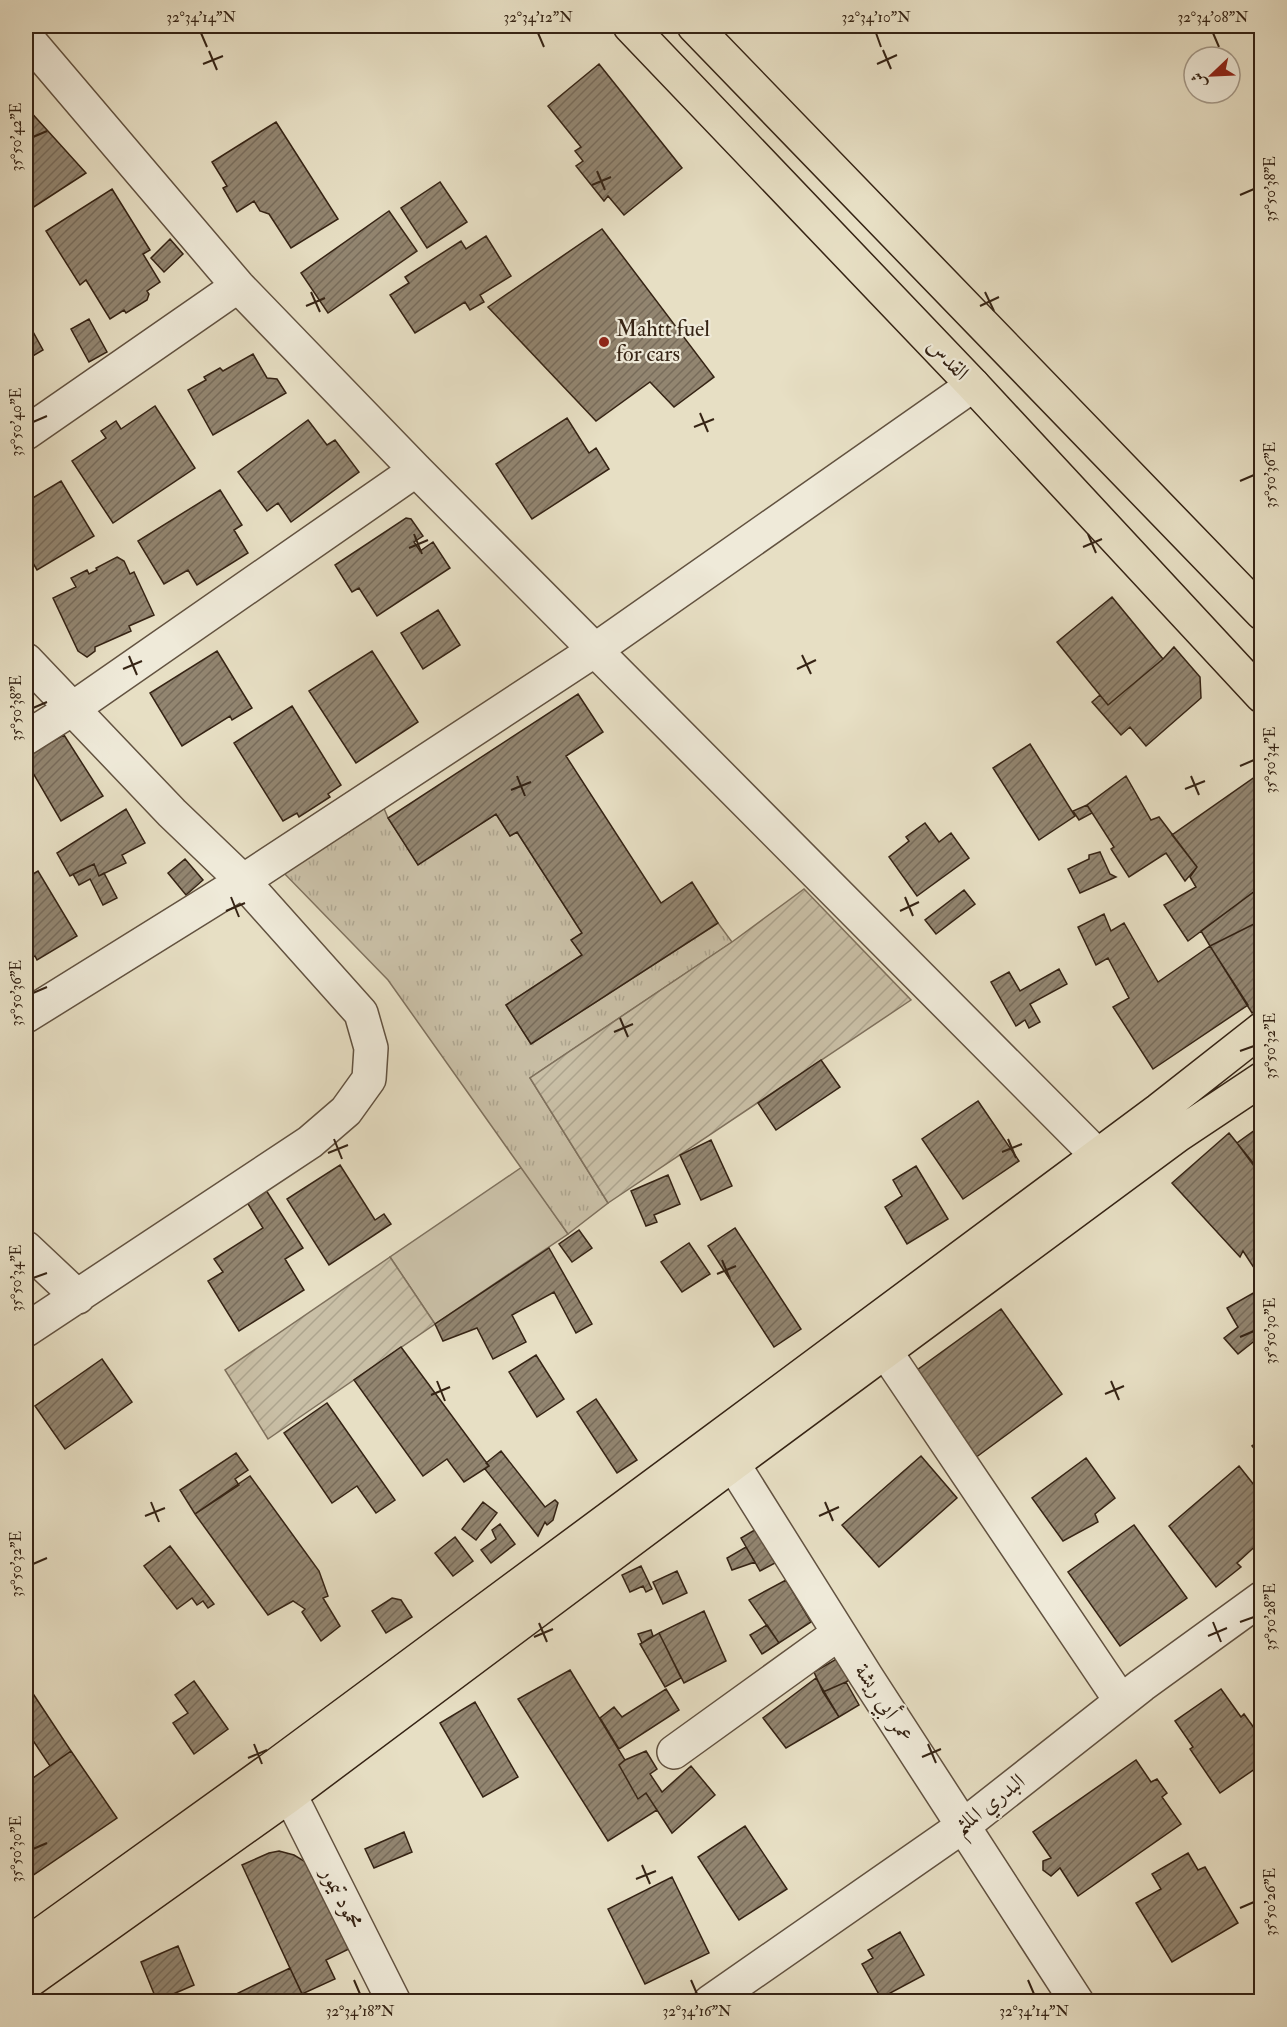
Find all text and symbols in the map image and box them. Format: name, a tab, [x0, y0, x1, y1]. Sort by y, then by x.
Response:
text: 32°34'14"N	[166, 8, 236, 27]
text: 32°34'12"N	[503, 8, 573, 27]
text: 32°34'10"N	[841, 8, 911, 27]
text: 32°34'08"N	[1177, 8, 1249, 27]
north arrow	[1182, 45, 1242, 105]
text: ش	[1187, 69, 1211, 92]
text: 35°50'42"E	[7, 102, 26, 171]
text: 35°50'38"E	[1261, 156, 1280, 222]
place label: Mahtt fuel for cars	[616, 315, 710, 368]
street label: القدس	[921, 332, 975, 386]
marker: Mahtt fuel for cars	[597, 335, 611, 349]
text: 35°50'40"E	[7, 387, 26, 456]
text: 35°50'36"E	[1261, 442, 1280, 508]
text: 35°50'38"E	[7, 675, 26, 741]
text: 35°50'34"E	[1261, 726, 1280, 793]
text: 35°50'36"E	[7, 960, 26, 1026]
text: 35°50'32"E	[1261, 1013, 1280, 1079]
text: 35°50'34"E	[7, 1244, 26, 1311]
text: 35°50'30"E	[1261, 1298, 1280, 1364]
text: 35°50'32"E	[7, 1531, 26, 1597]
text: 35°50'28"E	[1261, 1583, 1280, 1651]
street label: عمر أبي ريشة	[845, 1657, 921, 1750]
street label: البدري الملثم	[947, 1767, 1035, 1846]
text: 35°50'30"E	[7, 1816, 26, 1882]
street label: محمود تيمور	[314, 1860, 369, 1934]
text: 35°50'26"E	[1261, 1868, 1280, 1936]
text: 32°34'18"N	[326, 2002, 395, 2021]
text: 32°34'16"N	[662, 2002, 732, 2021]
text: 32°34'14"N	[999, 2002, 1069, 2021]

